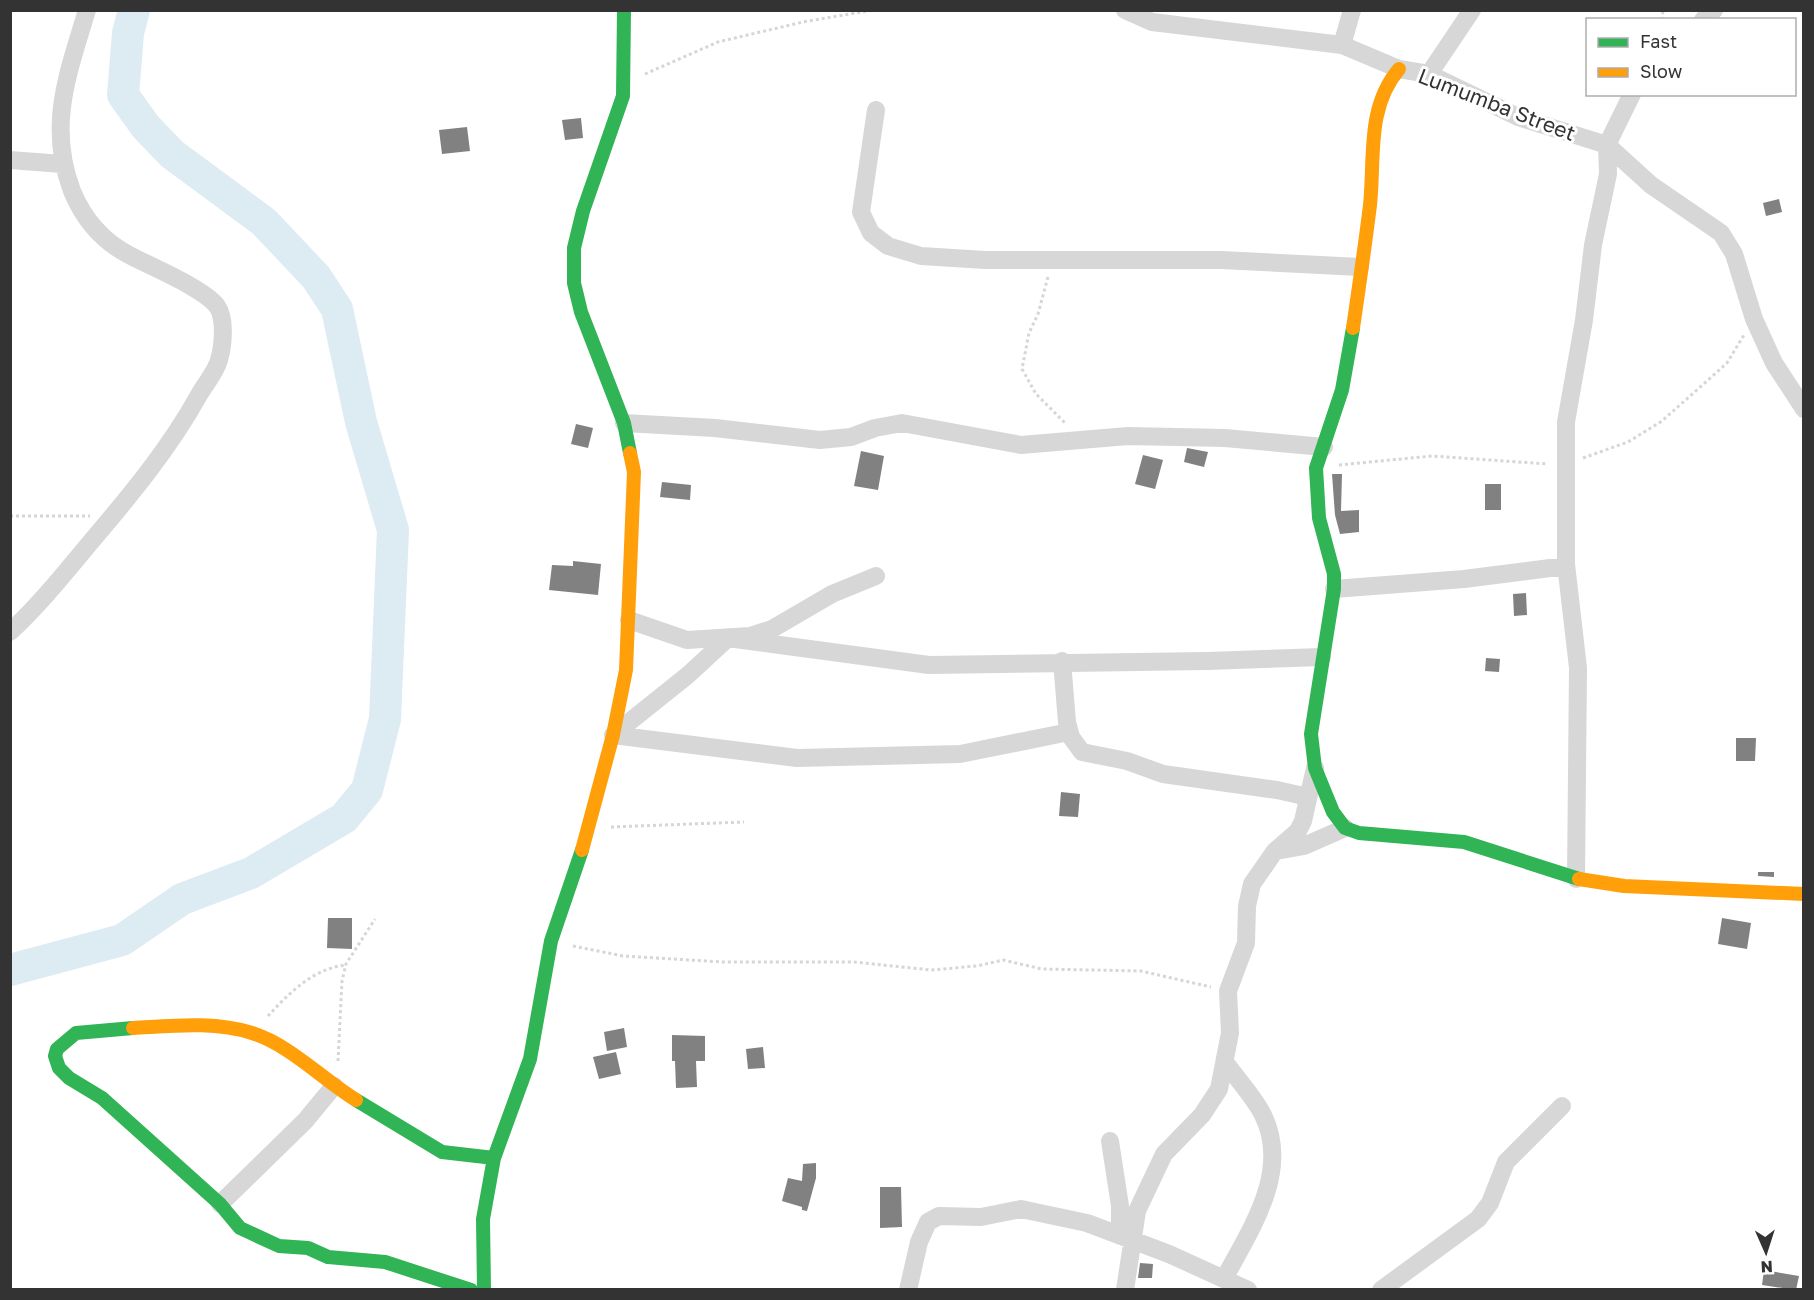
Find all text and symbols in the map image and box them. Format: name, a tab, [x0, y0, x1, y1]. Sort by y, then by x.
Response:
legend	[1586, 18, 1796, 96]
text: Fast	[1640, 30, 1677, 52]
text: Slow	[1640, 60, 1683, 82]
street label: Lumumba Street	[1415, 62, 1579, 146]
north arrow	[1736, 1222, 1796, 1282]
text: N	[1760, 1257, 1773, 1277]

